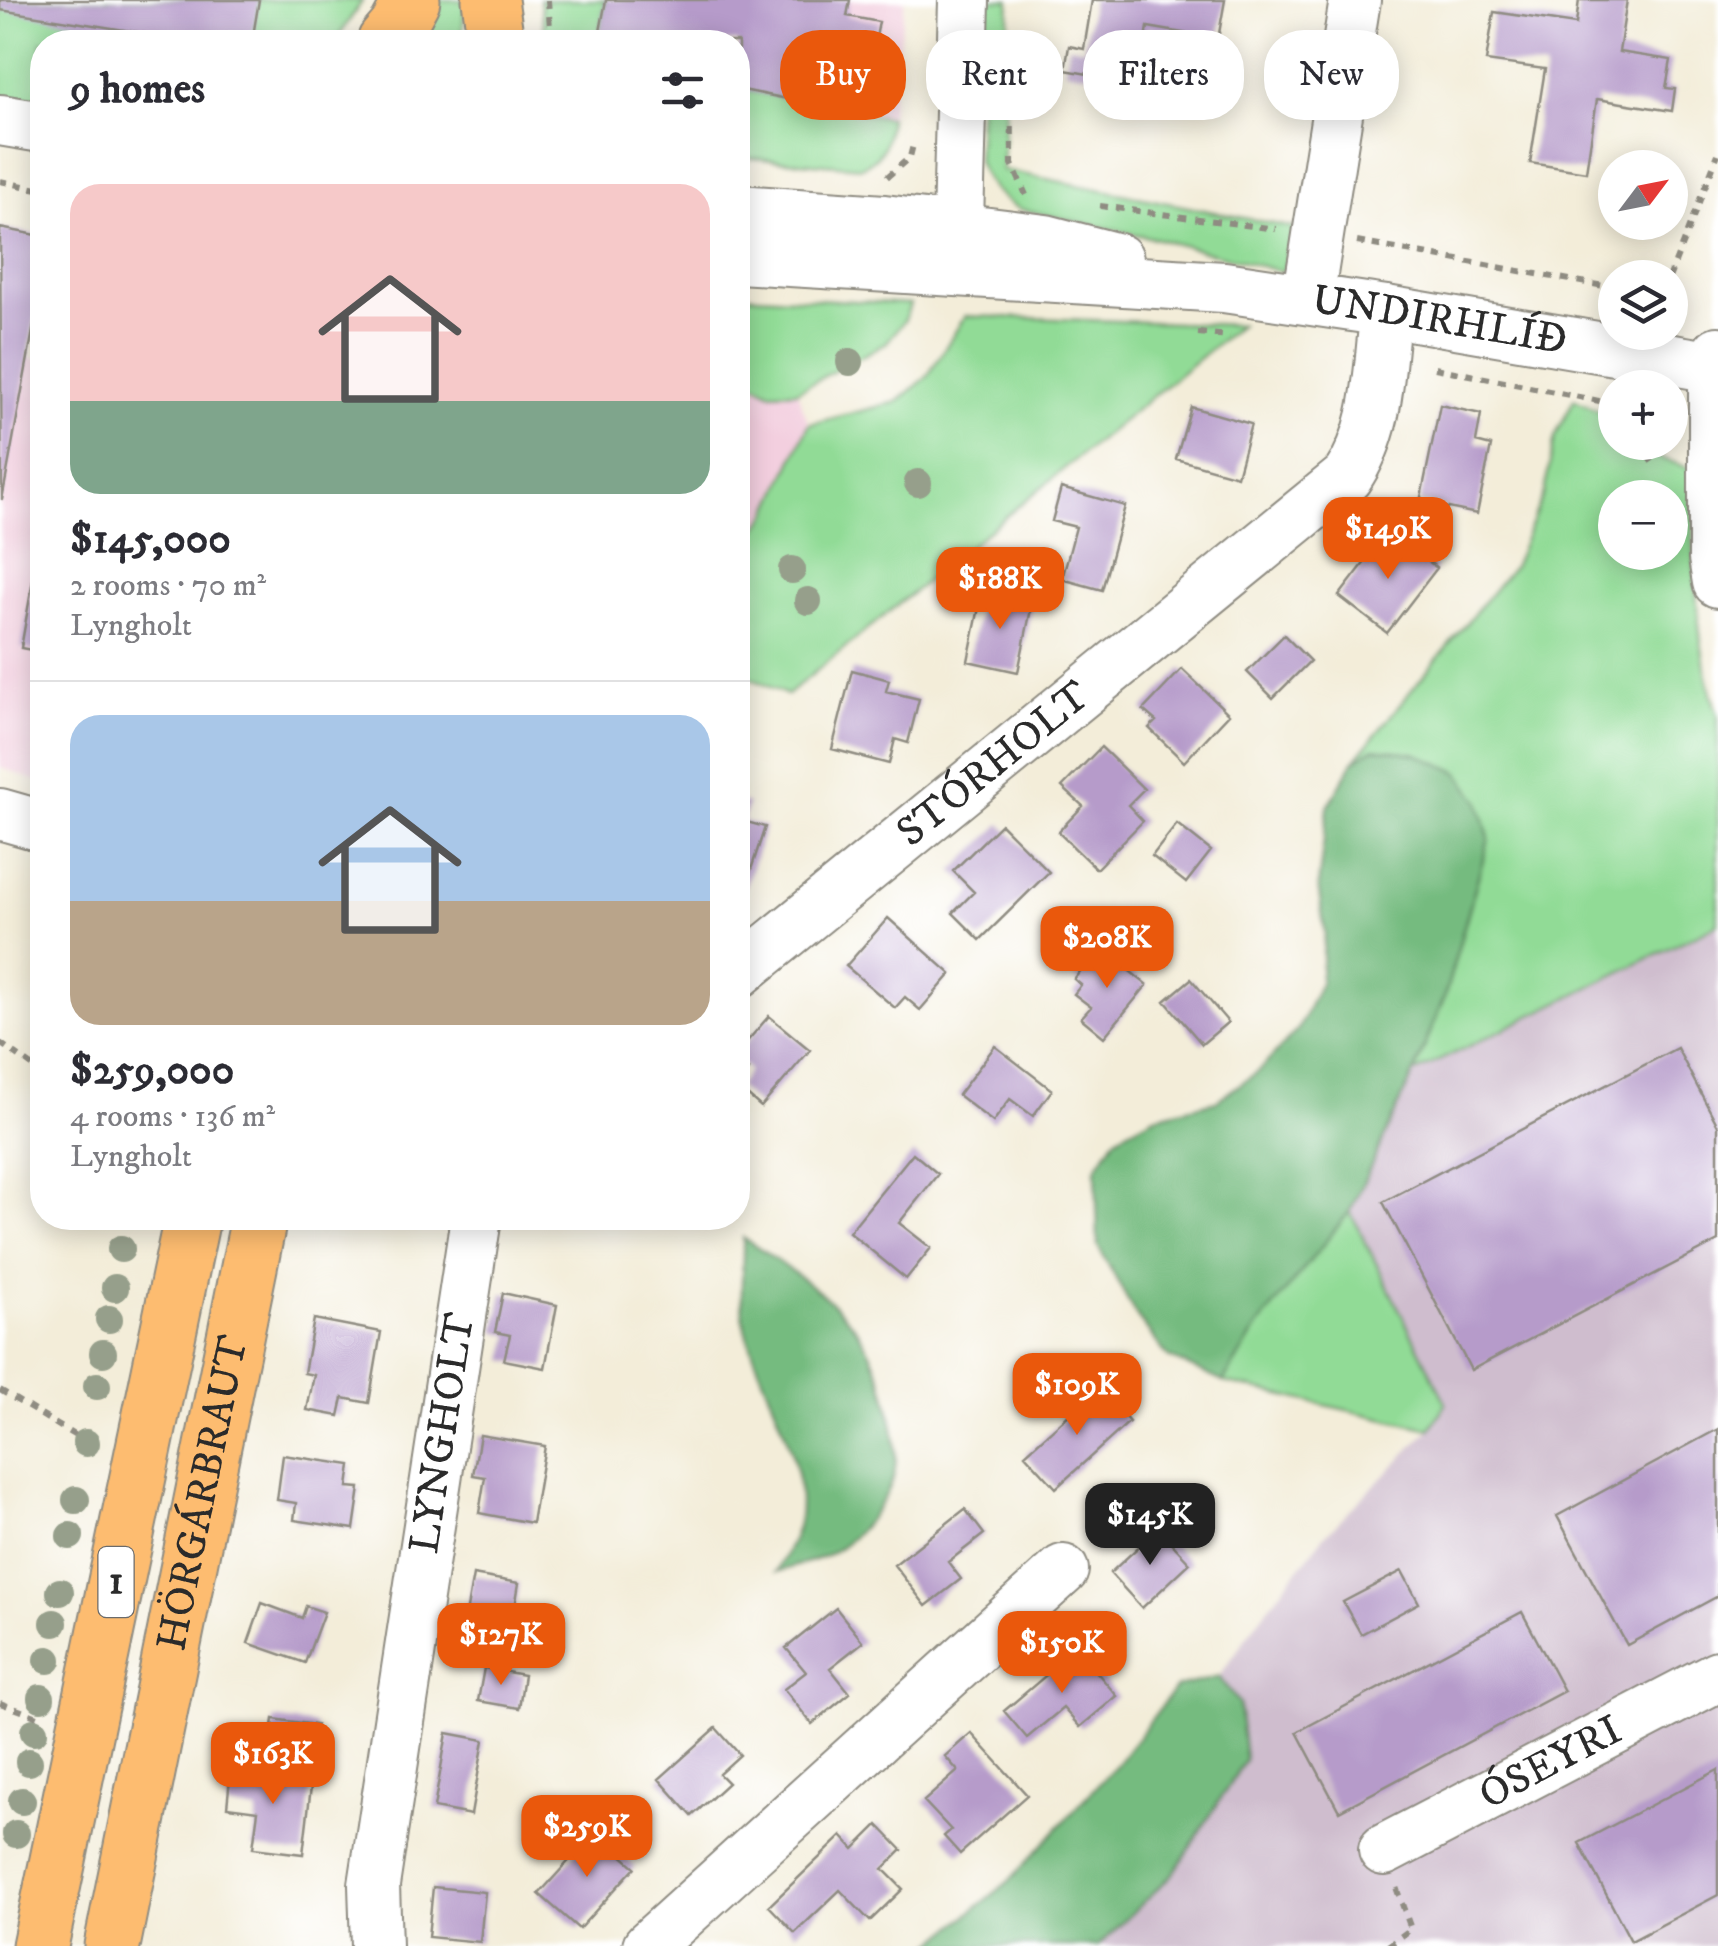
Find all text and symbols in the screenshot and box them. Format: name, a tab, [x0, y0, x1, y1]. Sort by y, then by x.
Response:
chip: Buy	[780, 30, 906, 120]
chip: Rent	[926, 30, 1063, 120]
chip: Filters	[1083, 30, 1244, 120]
chip: New	[1264, 30, 1399, 120]
icon: filters	[655, 63, 710, 118]
text: 9 homes	[70, 64, 205, 116]
north arrow	[1598, 150, 1688, 240]
map controls	[1598, 150, 1688, 570]
icon: home	[300, 249, 480, 429]
button: layers	[1598, 260, 1688, 350]
street label: UNDIRHLÍÐ	[1309, 274, 1571, 367]
button: +	[1598, 370, 1688, 460]
button: −	[1598, 480, 1688, 570]
pin: $149K	[1318, 497, 1458, 582]
text: $149K	[1345, 509, 1431, 549]
text: $145,000	[70, 514, 231, 566]
pin: $188K	[930, 547, 1070, 632]
text: $188K	[958, 559, 1042, 599]
text: 2 rooms · 70 m²	[70, 566, 266, 606]
text: Lyngholt	[70, 606, 192, 646]
street label: STÓRHOLT	[887, 670, 1101, 859]
icon: home	[300, 780, 480, 960]
pin: $208K	[1037, 906, 1177, 991]
text: $208K	[1063, 918, 1151, 958]
text: $259,000	[70, 1045, 234, 1097]
text: 4 rooms · 136 m²	[70, 1097, 275, 1137]
text: Lyngholt	[70, 1137, 192, 1177]
street label: LYNGHOLT	[399, 1309, 487, 1557]
street label: HÖRGÁRBRAUT	[146, 1331, 261, 1655]
pin: $109K	[1007, 1353, 1147, 1438]
text: $109K	[1035, 1365, 1119, 1405]
pin: $145K	[1080, 1483, 1220, 1568]
text: $145K	[1107, 1495, 1193, 1535]
road number: 1	[98, 1547, 134, 1617]
pin: $127K	[431, 1603, 571, 1688]
pin: $150K	[992, 1611, 1132, 1696]
text: $127K	[459, 1615, 543, 1655]
text: $150K	[1020, 1623, 1104, 1663]
street label: ÓSEYRI	[1470, 1705, 1631, 1822]
pin: $163K	[203, 1722, 343, 1807]
text: $163K	[233, 1734, 313, 1774]
pin: $259K	[517, 1795, 657, 1880]
text: $259K	[543, 1807, 631, 1847]

